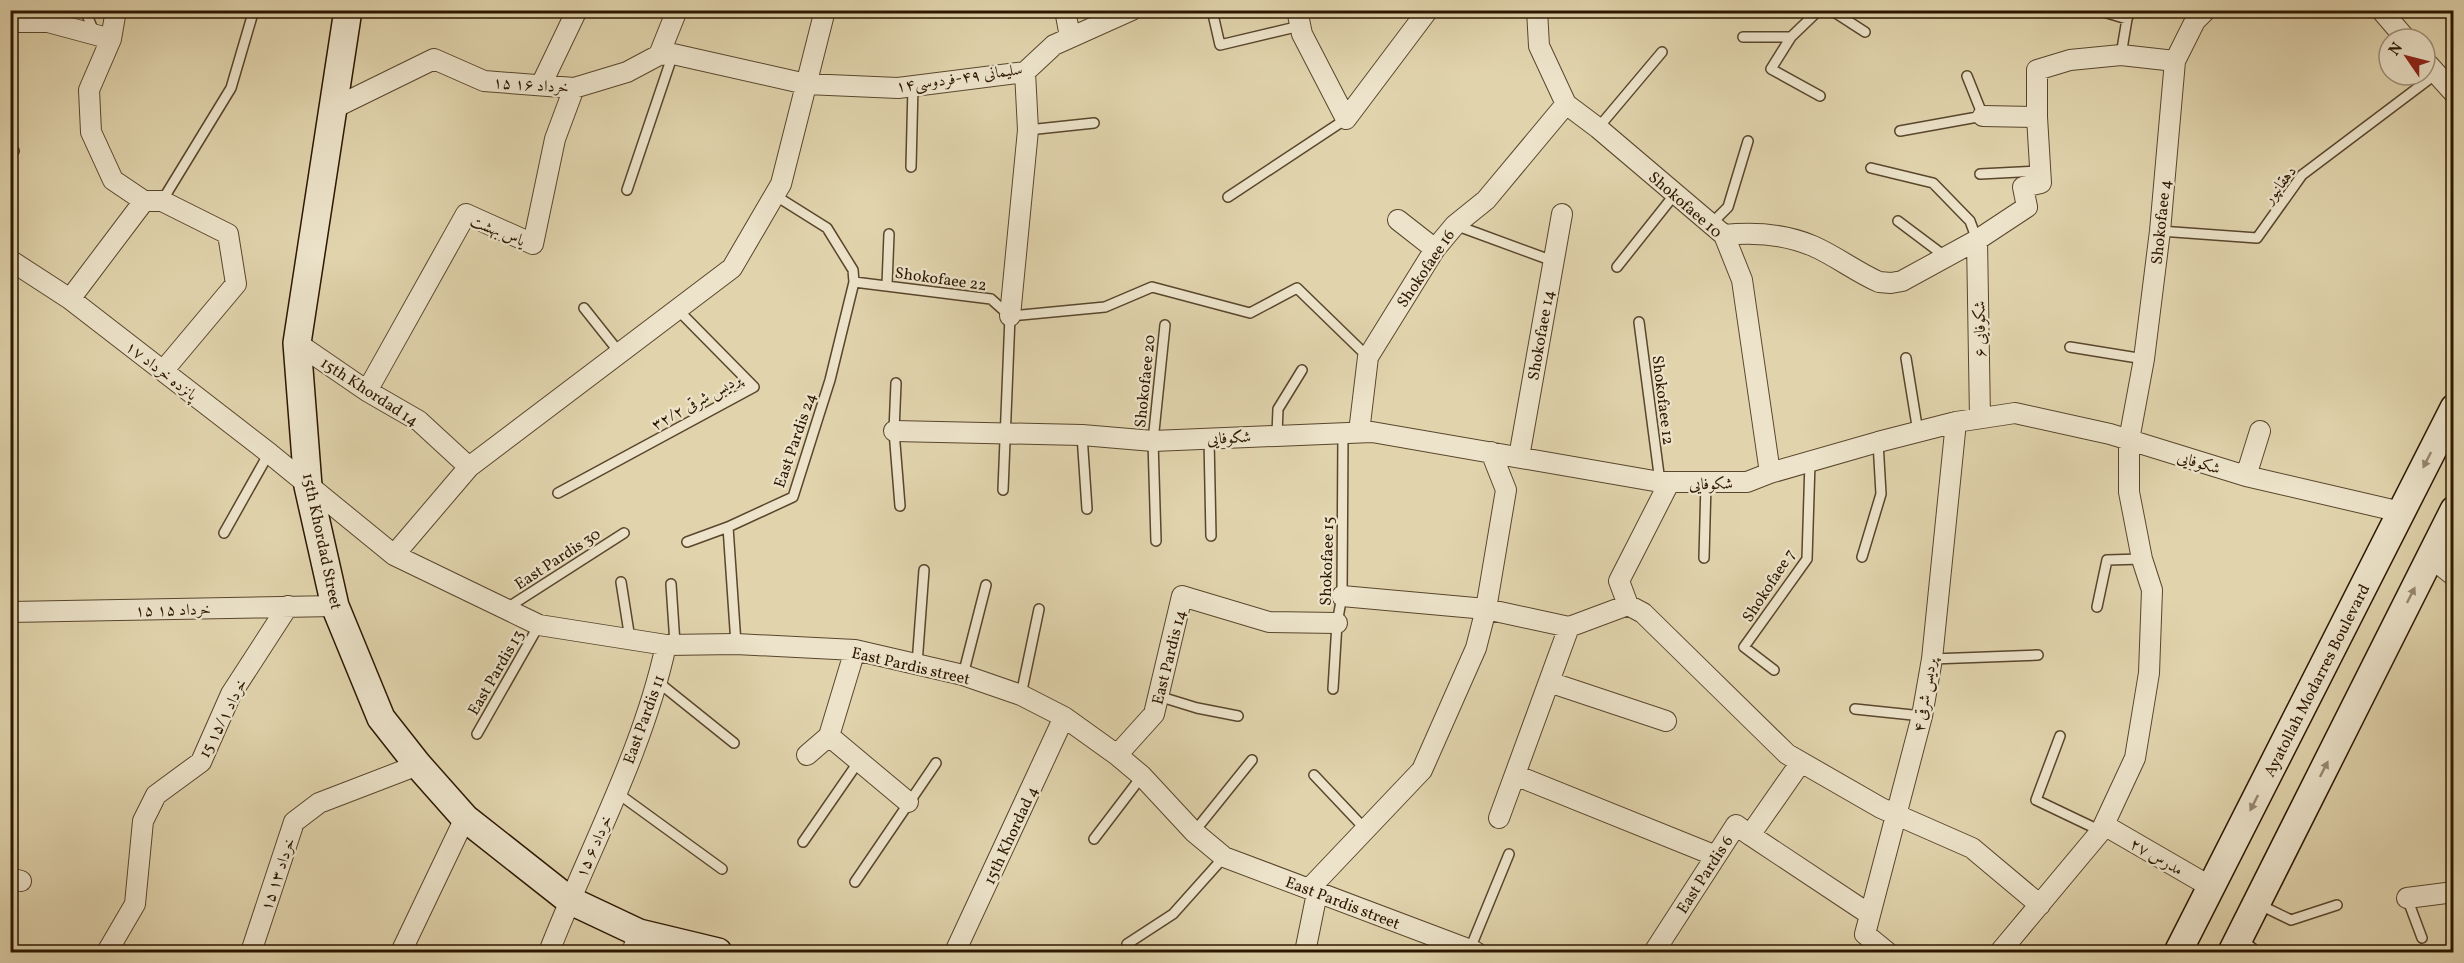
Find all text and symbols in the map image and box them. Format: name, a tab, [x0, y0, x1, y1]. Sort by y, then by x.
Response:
north arrow	[2377, 27, 2437, 87]
text: N	[2384, 38, 2409, 61]
street label: سلیمانی ۴۹-فردوسی۱۴	[895, 59, 1024, 99]
street label: ۱۵ خرداد ۱۶	[492, 72, 569, 100]
street label: دهقانپور	[2257, 161, 2303, 211]
street label: Shokofaee 10	[1643, 167, 1726, 244]
street label: Shokofaee 4	[2147, 179, 2177, 266]
street label: یاس بهشت	[466, 211, 529, 253]
street label: Shokofaee 16	[1392, 226, 1461, 313]
street label: Shokofaee 22	[893, 263, 988, 297]
street label: Shokofaee 14	[1523, 288, 1561, 382]
street label: شکوفایی ۶	[1970, 300, 1992, 358]
street label: Shokofaee 20	[1130, 334, 1162, 429]
street label: پانزده خرداد ۱۷	[120, 337, 202, 407]
street label: 15th Khordad 14	[316, 353, 422, 433]
street label: Shokofaee 12	[1646, 354, 1678, 446]
street label: پردیس شرقی ۳۲/۲	[648, 368, 748, 437]
street label: East Pardis 24	[769, 390, 822, 491]
street label: شکوفایی	[1206, 427, 1252, 451]
street label: شکوفایی	[2174, 447, 2223, 481]
one-way arrow	[2422, 452, 2432, 469]
street label: 15th Khordad Street	[296, 471, 346, 612]
street label: شکوفایی	[1689, 474, 1733, 496]
street label: Shokofaee 15	[1315, 516, 1341, 606]
street label: East Pardis 30	[511, 524, 605, 596]
street label: Shokofaee 7	[1738, 545, 1802, 627]
street label: Ayatollah Modarres Boulevard	[2259, 581, 2376, 781]
one-way arrow	[2406, 586, 2416, 603]
street label: ۱۵ خرداد ۱۵	[135, 599, 211, 623]
street label: East Pardis 14	[1148, 608, 1192, 707]
street label: East Pardis 13	[463, 626, 530, 720]
street label: East Pardis street	[849, 643, 972, 691]
street label: پردیس شرقی ۴	[1909, 654, 1944, 734]
street label: East Pardis 11	[619, 672, 671, 767]
street label: 15 خرداد ۱۵/۱	[194, 676, 253, 762]
one-way arrow	[2319, 760, 2328, 777]
street label: 15th Khordad 4	[979, 783, 1044, 889]
one-way arrow	[2249, 794, 2259, 811]
street label: ۱۵ خرداد ۶	[571, 812, 618, 882]
street label: East Pardis 6	[1672, 832, 1739, 918]
street label: مدرس ۲۷	[2125, 834, 2187, 882]
street label: ۱۵ خرداد ۱۳	[256, 835, 302, 914]
street label: East Pardis street	[1282, 872, 1403, 936]

